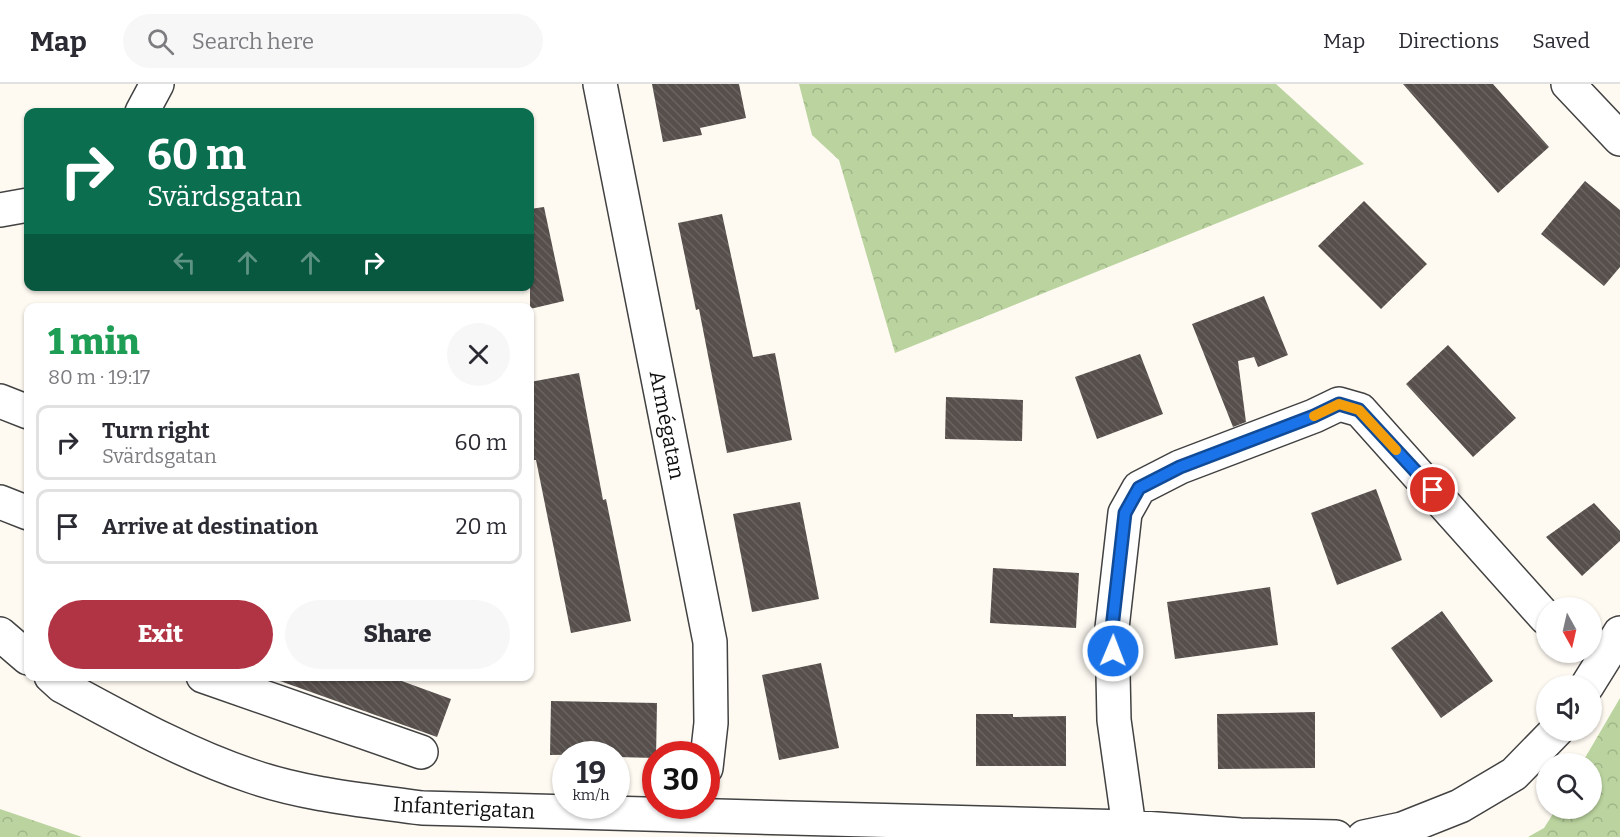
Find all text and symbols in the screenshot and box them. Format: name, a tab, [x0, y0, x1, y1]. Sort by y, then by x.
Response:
search box	[123, 14, 543, 68]
text: Map	[30, 25, 87, 58]
icon: search	[144, 25, 177, 58]
text: Search here	[192, 28, 314, 55]
text: Map	[1323, 28, 1365, 54]
text: Directions	[1398, 28, 1499, 54]
text: Saved	[1532, 28, 1590, 54]
text: 60 m	[147, 130, 246, 180]
icon: right	[48, 132, 126, 210]
text: Svärdsgatan	[147, 181, 302, 213]
icon: left	[168, 246, 201, 279]
icon: ahead	[231, 246, 264, 279]
icon: ahead	[294, 246, 327, 279]
icon: right	[357, 246, 390, 279]
text: 1 min	[48, 320, 140, 364]
button: close	[447, 323, 510, 386]
text: 80 m · 19:17	[48, 365, 150, 389]
street label: Armégatan	[644, 368, 690, 482]
text: Turn right	[102, 417, 210, 444]
icon: right	[51, 426, 84, 459]
text: 60 m	[455, 429, 507, 456]
text: Svärdsgatan	[102, 444, 217, 468]
pin	[1407, 464, 1458, 515]
icon: arrive	[1416, 473, 1449, 506]
icon: arrive	[51, 510, 84, 543]
text: Arrive at destination	[102, 513, 318, 540]
text: 20 m	[456, 513, 507, 540]
north arrow	[1536, 597, 1602, 663]
map controls	[1536, 597, 1602, 819]
button: Exit	[48, 600, 273, 669]
button: Share	[285, 600, 510, 669]
position arrow	[1081, 619, 1145, 683]
button: sound	[1536, 675, 1602, 741]
speed limit sign: 30	[642, 741, 720, 819]
button: search	[1536, 753, 1602, 819]
text: 19	[576, 755, 606, 791]
text: km/h	[572, 786, 610, 804]
street label: Infanterigatan	[392, 791, 536, 825]

